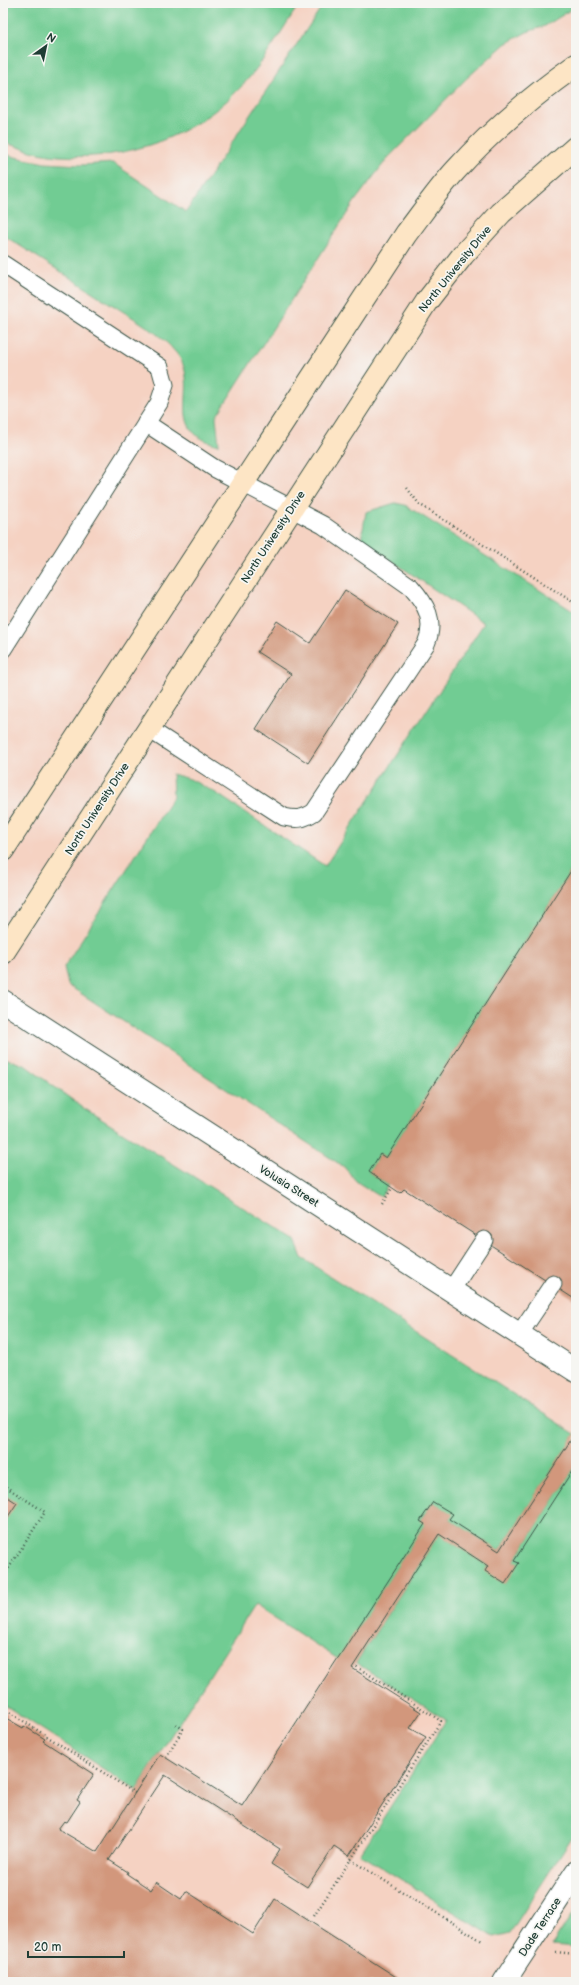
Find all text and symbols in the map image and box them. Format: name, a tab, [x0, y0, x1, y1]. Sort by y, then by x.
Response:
north arrow	[26, 26, 66, 66]
text: N	[44, 30, 58, 46]
street label: North University Drive	[416, 223, 494, 315]
street label: North University Drive	[238, 488, 308, 586]
street label: North University Drive	[62, 760, 132, 858]
street label: Volusia Street	[257, 1162, 322, 1210]
street label: Dade Terrace	[516, 1895, 564, 1959]
scale bar	[28, 1933, 124, 1959]
text: 20 m	[34, 1940, 61, 1955]

